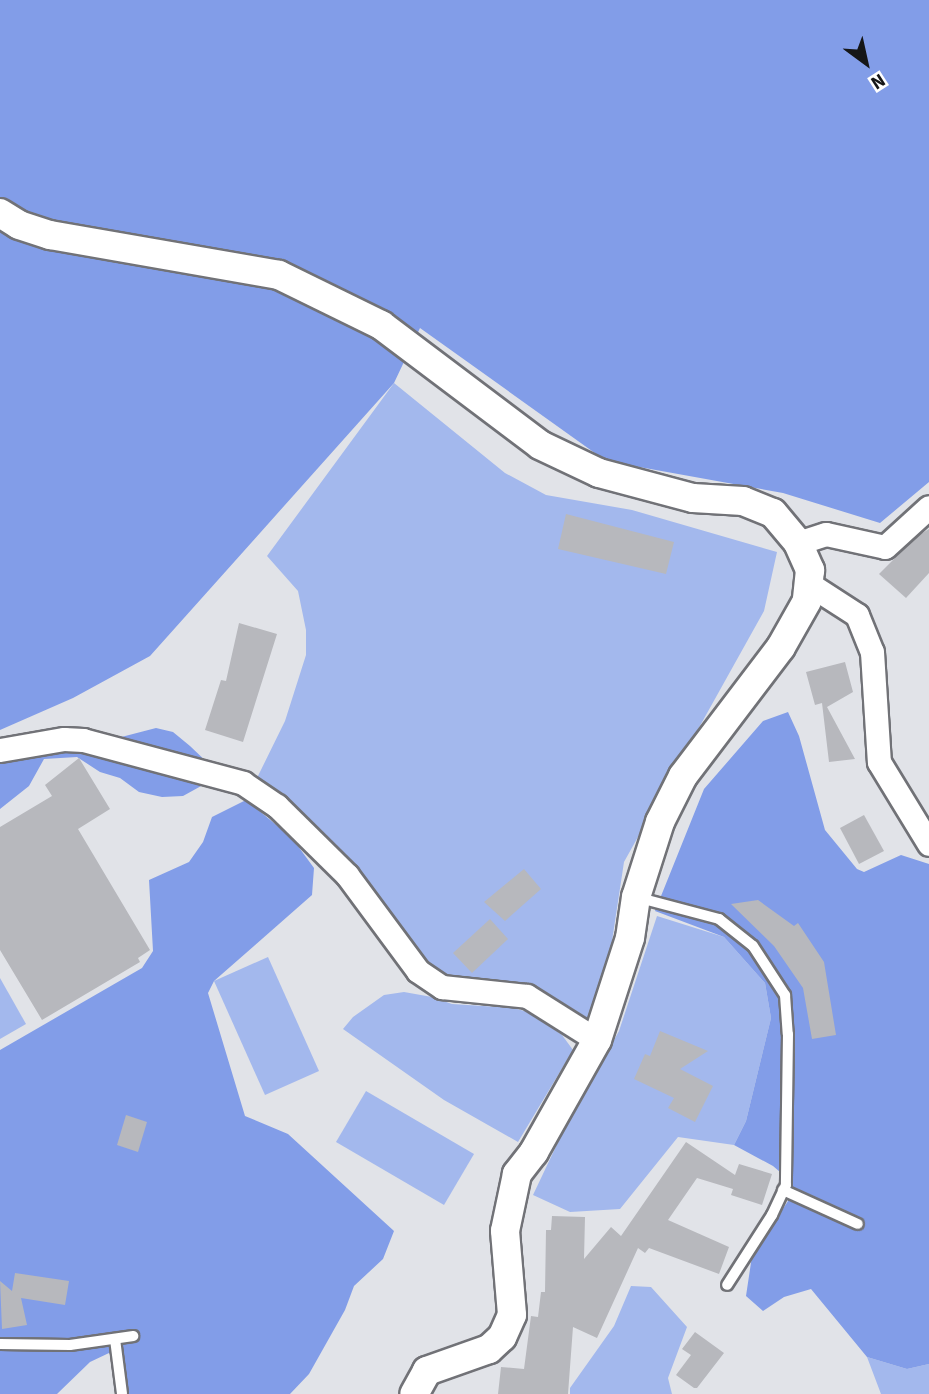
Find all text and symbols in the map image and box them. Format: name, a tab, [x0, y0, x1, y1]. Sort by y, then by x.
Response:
north arrow	[831, 28, 901, 98]
text: N	[865, 66, 890, 96]

